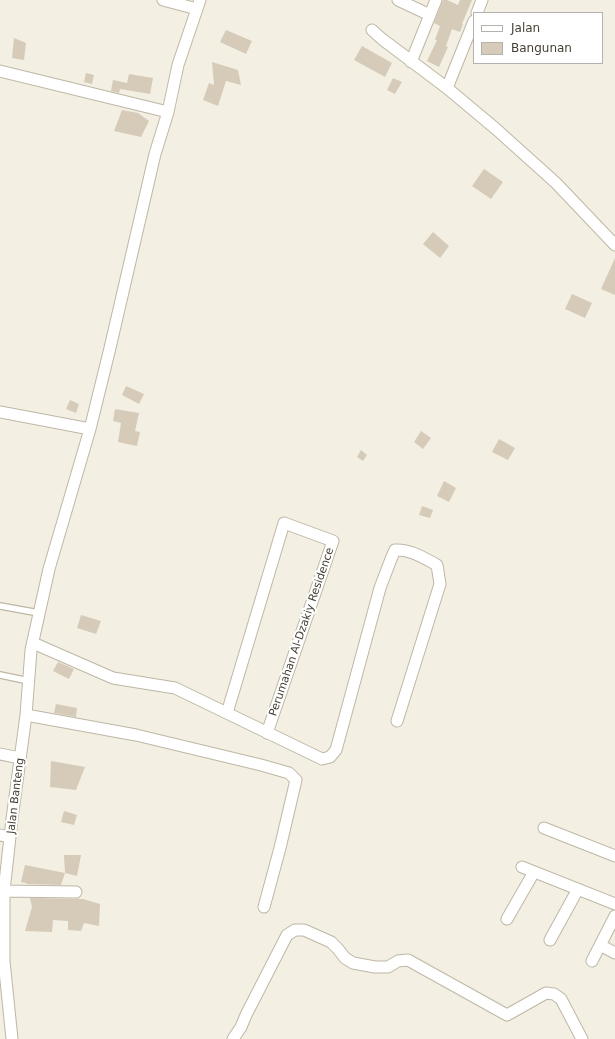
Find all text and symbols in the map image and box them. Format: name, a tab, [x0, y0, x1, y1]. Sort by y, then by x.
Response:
legend	[473, 12, 603, 64]
text: Jalan	[511, 21, 540, 35]
text: Bangunan	[511, 41, 572, 55]
street label: Perumahan Al-Dzakiy Residence	[267, 546, 337, 718]
street label: Jalan Banteng	[5, 757, 27, 835]

